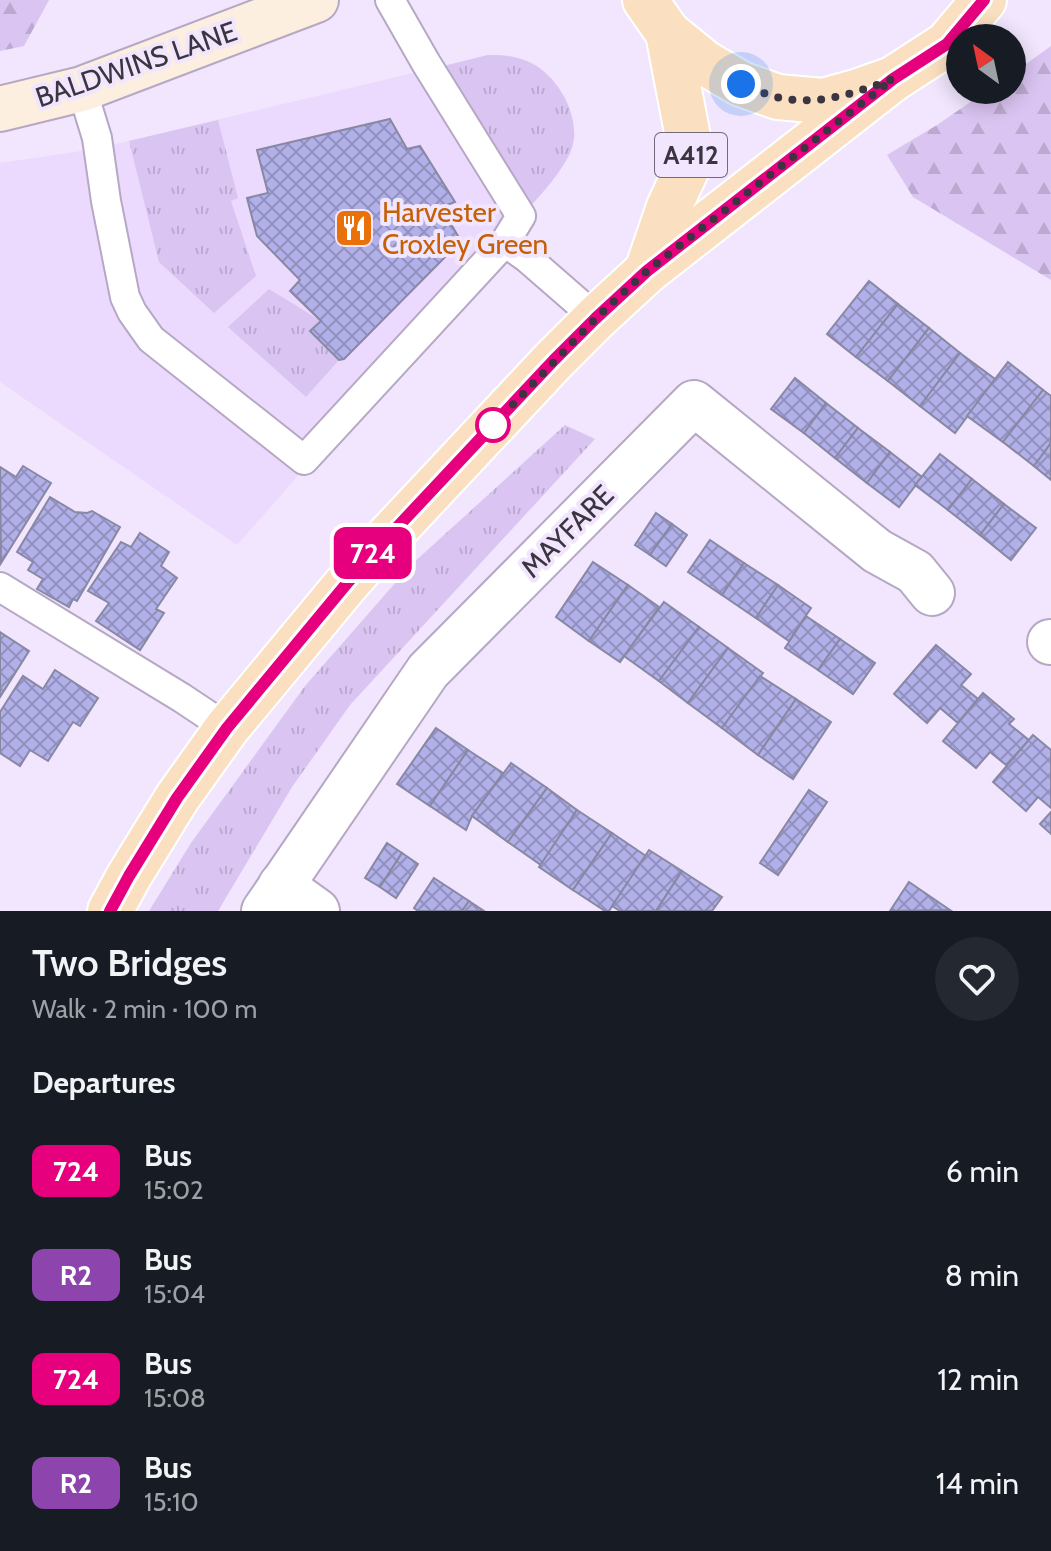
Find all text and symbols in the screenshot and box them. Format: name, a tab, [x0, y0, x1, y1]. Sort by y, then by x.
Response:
street label: BALDWINS LANE	[31, 14, 241, 114]
north arrow	[946, 24, 1026, 104]
map controls	[946, 24, 1026, 104]
your location	[721, 64, 761, 104]
road number: A412	[655, 133, 727, 177]
place label: Harvester Croxley Green	[382, 195, 548, 261]
restaurant icon: Harvester Croxley Green	[333, 207, 375, 249]
unlabelled marker	[476, 408, 510, 442]
street label: MAYFARE	[514, 478, 620, 584]
line badge: 724	[327, 527, 419, 579]
text: 724	[350, 536, 396, 570]
button: heart	[935, 937, 1019, 1021]
text: Two Bridges	[32, 939, 227, 986]
text: Walk · 2 min · 100 m	[32, 993, 257, 1025]
text: Departures	[32, 1064, 176, 1101]
text: Bus	[144, 1137, 192, 1174]
text: 6 min	[946, 1153, 1019, 1190]
text: 724	[53, 1154, 99, 1188]
text: 15:02	[144, 1174, 204, 1206]
text: Bus	[144, 1241, 192, 1278]
text: 8 min	[945, 1257, 1019, 1294]
text: R2	[60, 1258, 92, 1292]
text: 15:04	[144, 1278, 205, 1310]
text: Bus	[144, 1345, 192, 1382]
text: 12 min	[937, 1361, 1019, 1398]
text: 724	[53, 1362, 99, 1396]
text: 15:08	[144, 1382, 206, 1414]
text: Bus	[144, 1449, 192, 1486]
text: 14 min	[936, 1465, 1019, 1502]
text: R2	[60, 1466, 92, 1500]
text: 15:10	[144, 1486, 199, 1518]

